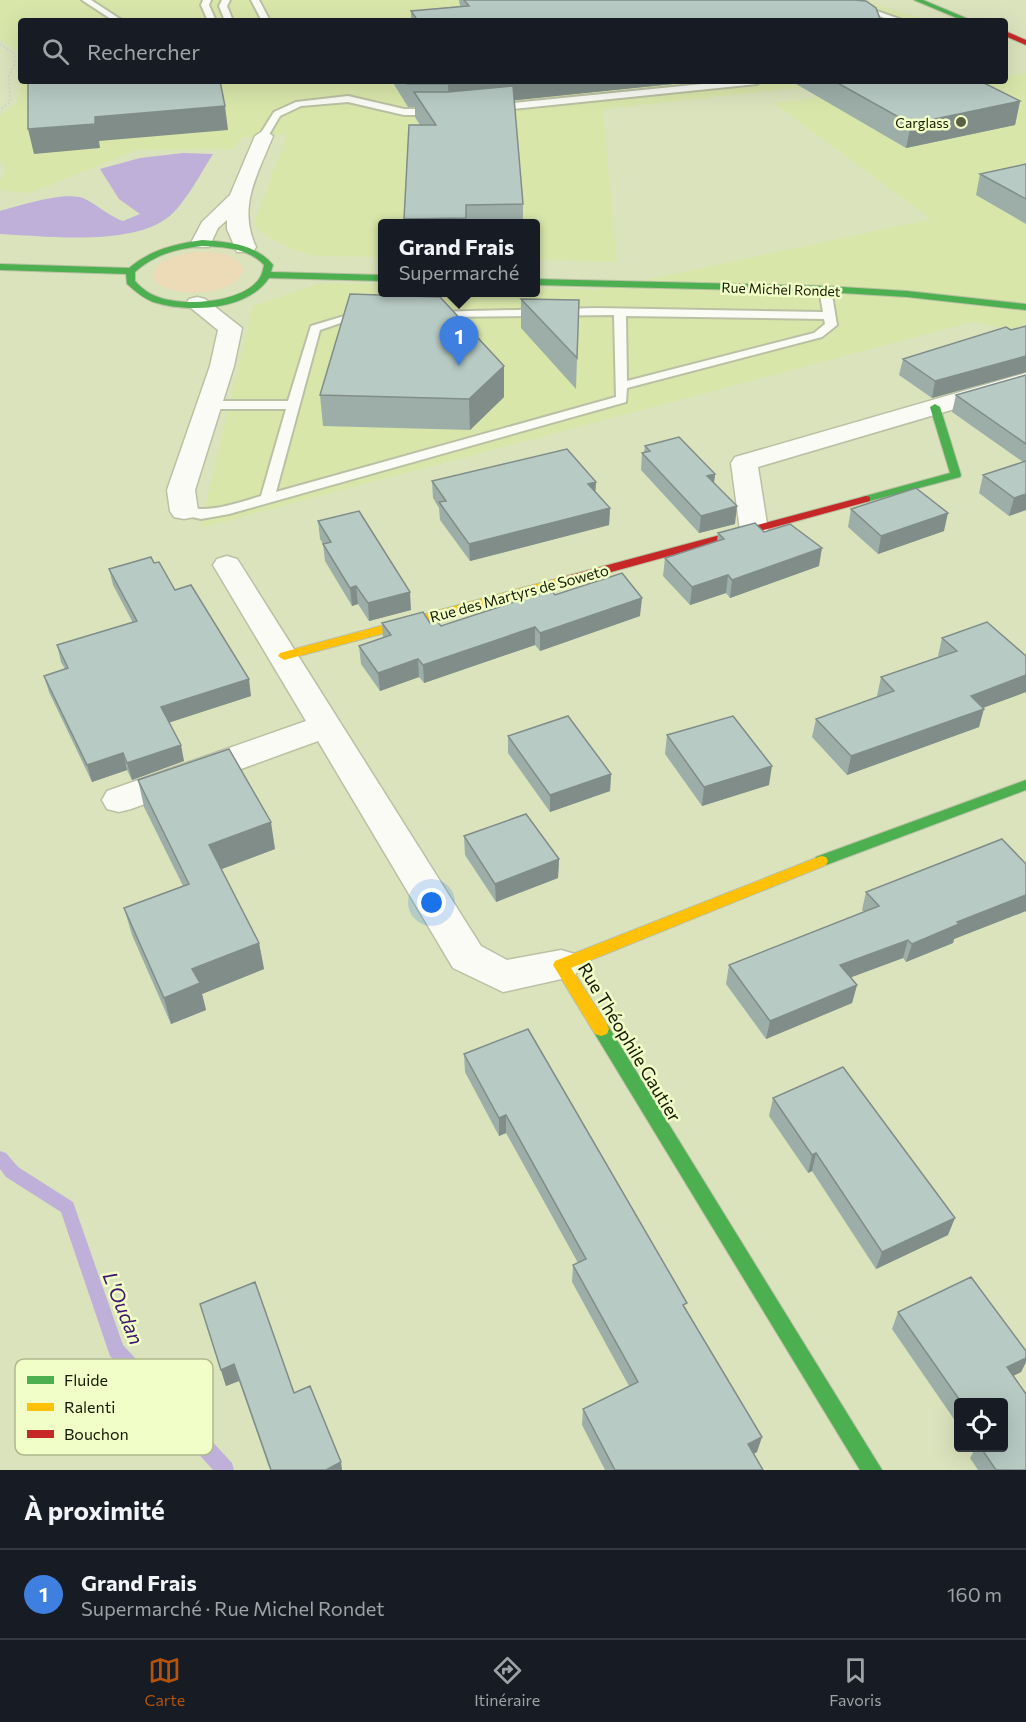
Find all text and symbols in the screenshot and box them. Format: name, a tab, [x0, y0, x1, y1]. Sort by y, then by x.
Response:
search box	[18, 18, 1008, 84]
icon: search	[39, 35, 72, 68]
text: Rechercher	[87, 38, 200, 65]
place label: Carglass	[895, 114, 949, 131]
marker: Carglass	[954, 115, 968, 129]
popup	[378, 219, 540, 297]
text: Grand Frais	[399, 233, 514, 260]
text: Supermarché	[399, 260, 519, 284]
street label: Rue Michel Rondet	[721, 278, 841, 300]
pin: 1	[440, 316, 478, 366]
street label: Rue des Martyrs de Soweto	[428, 560, 610, 626]
your location	[417, 888, 446, 917]
street label: Rue Théophile Gautier	[574, 959, 686, 1125]
water label: L'Oudan	[99, 1268, 149, 1348]
legend	[15, 1359, 213, 1455]
text: Fluide	[64, 1370, 108, 1389]
text: Ralenti	[64, 1397, 115, 1416]
map controls	[954, 1398, 1008, 1452]
button: locate	[954, 1398, 1008, 1452]
text: Bouchon	[64, 1424, 129, 1443]
text: À proximité	[24, 1494, 165, 1525]
text: Grand Frais	[81, 1569, 197, 1596]
text: 1	[39, 1582, 48, 1606]
text: 160 m	[947, 1582, 1002, 1606]
text: Supermarché · Rue Michel Rondet	[81, 1596, 384, 1620]
tab: Carte	[145, 1654, 185, 1709]
tab: Itinéraire	[474, 1654, 540, 1709]
tab: Favoris	[829, 1654, 881, 1709]

